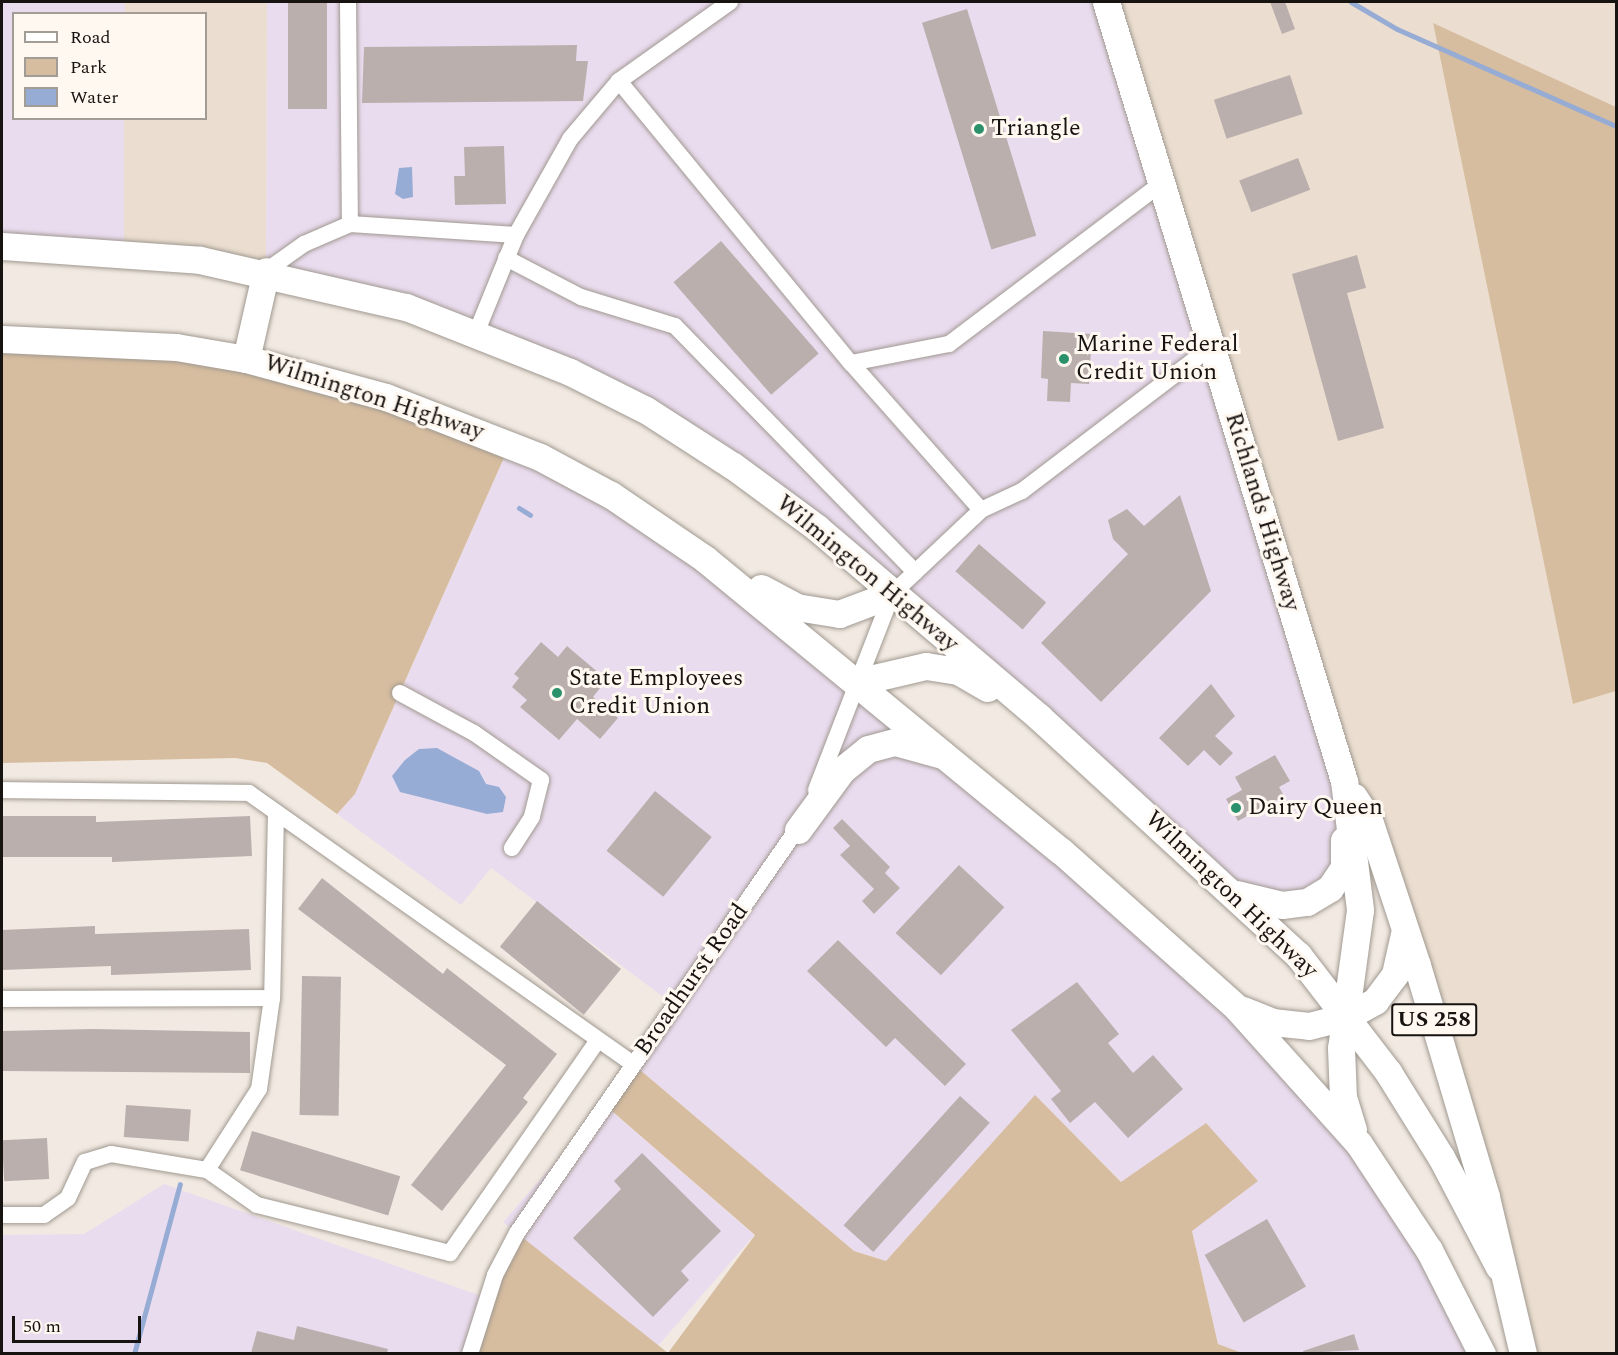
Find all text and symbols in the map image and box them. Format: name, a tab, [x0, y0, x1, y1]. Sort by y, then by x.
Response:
legend	[12, 12, 207, 120]
text: Road	[70, 24, 111, 51]
text: Park	[70, 54, 107, 81]
text: Water	[70, 84, 118, 111]
place label: Triangle	[991, 115, 1081, 143]
marker: Triangle	[972, 122, 986, 136]
place label: Marine Federal Credit Union	[1076, 331, 1238, 387]
street label: Wilmington Highway	[261, 349, 487, 447]
marker: Marine Federal Credit Union	[1057, 352, 1071, 366]
street label: Richlands Highway	[1218, 409, 1306, 615]
street label: Wilmington Highway	[770, 489, 964, 659]
place label: State Employees Credit Union	[569, 665, 743, 721]
marker: State Employees Credit Union	[550, 686, 564, 700]
place label: Dairy Queen	[1248, 794, 1383, 822]
marker: Dairy Queen	[1229, 801, 1243, 815]
street label: Wilmington Highway	[1139, 805, 1323, 985]
street label: Broadhurst Road	[629, 898, 755, 1062]
road number: US 258	[1390, 1001, 1478, 1039]
scale bar	[15, 1304, 144, 1342]
text: 50 m	[23, 1313, 61, 1340]

